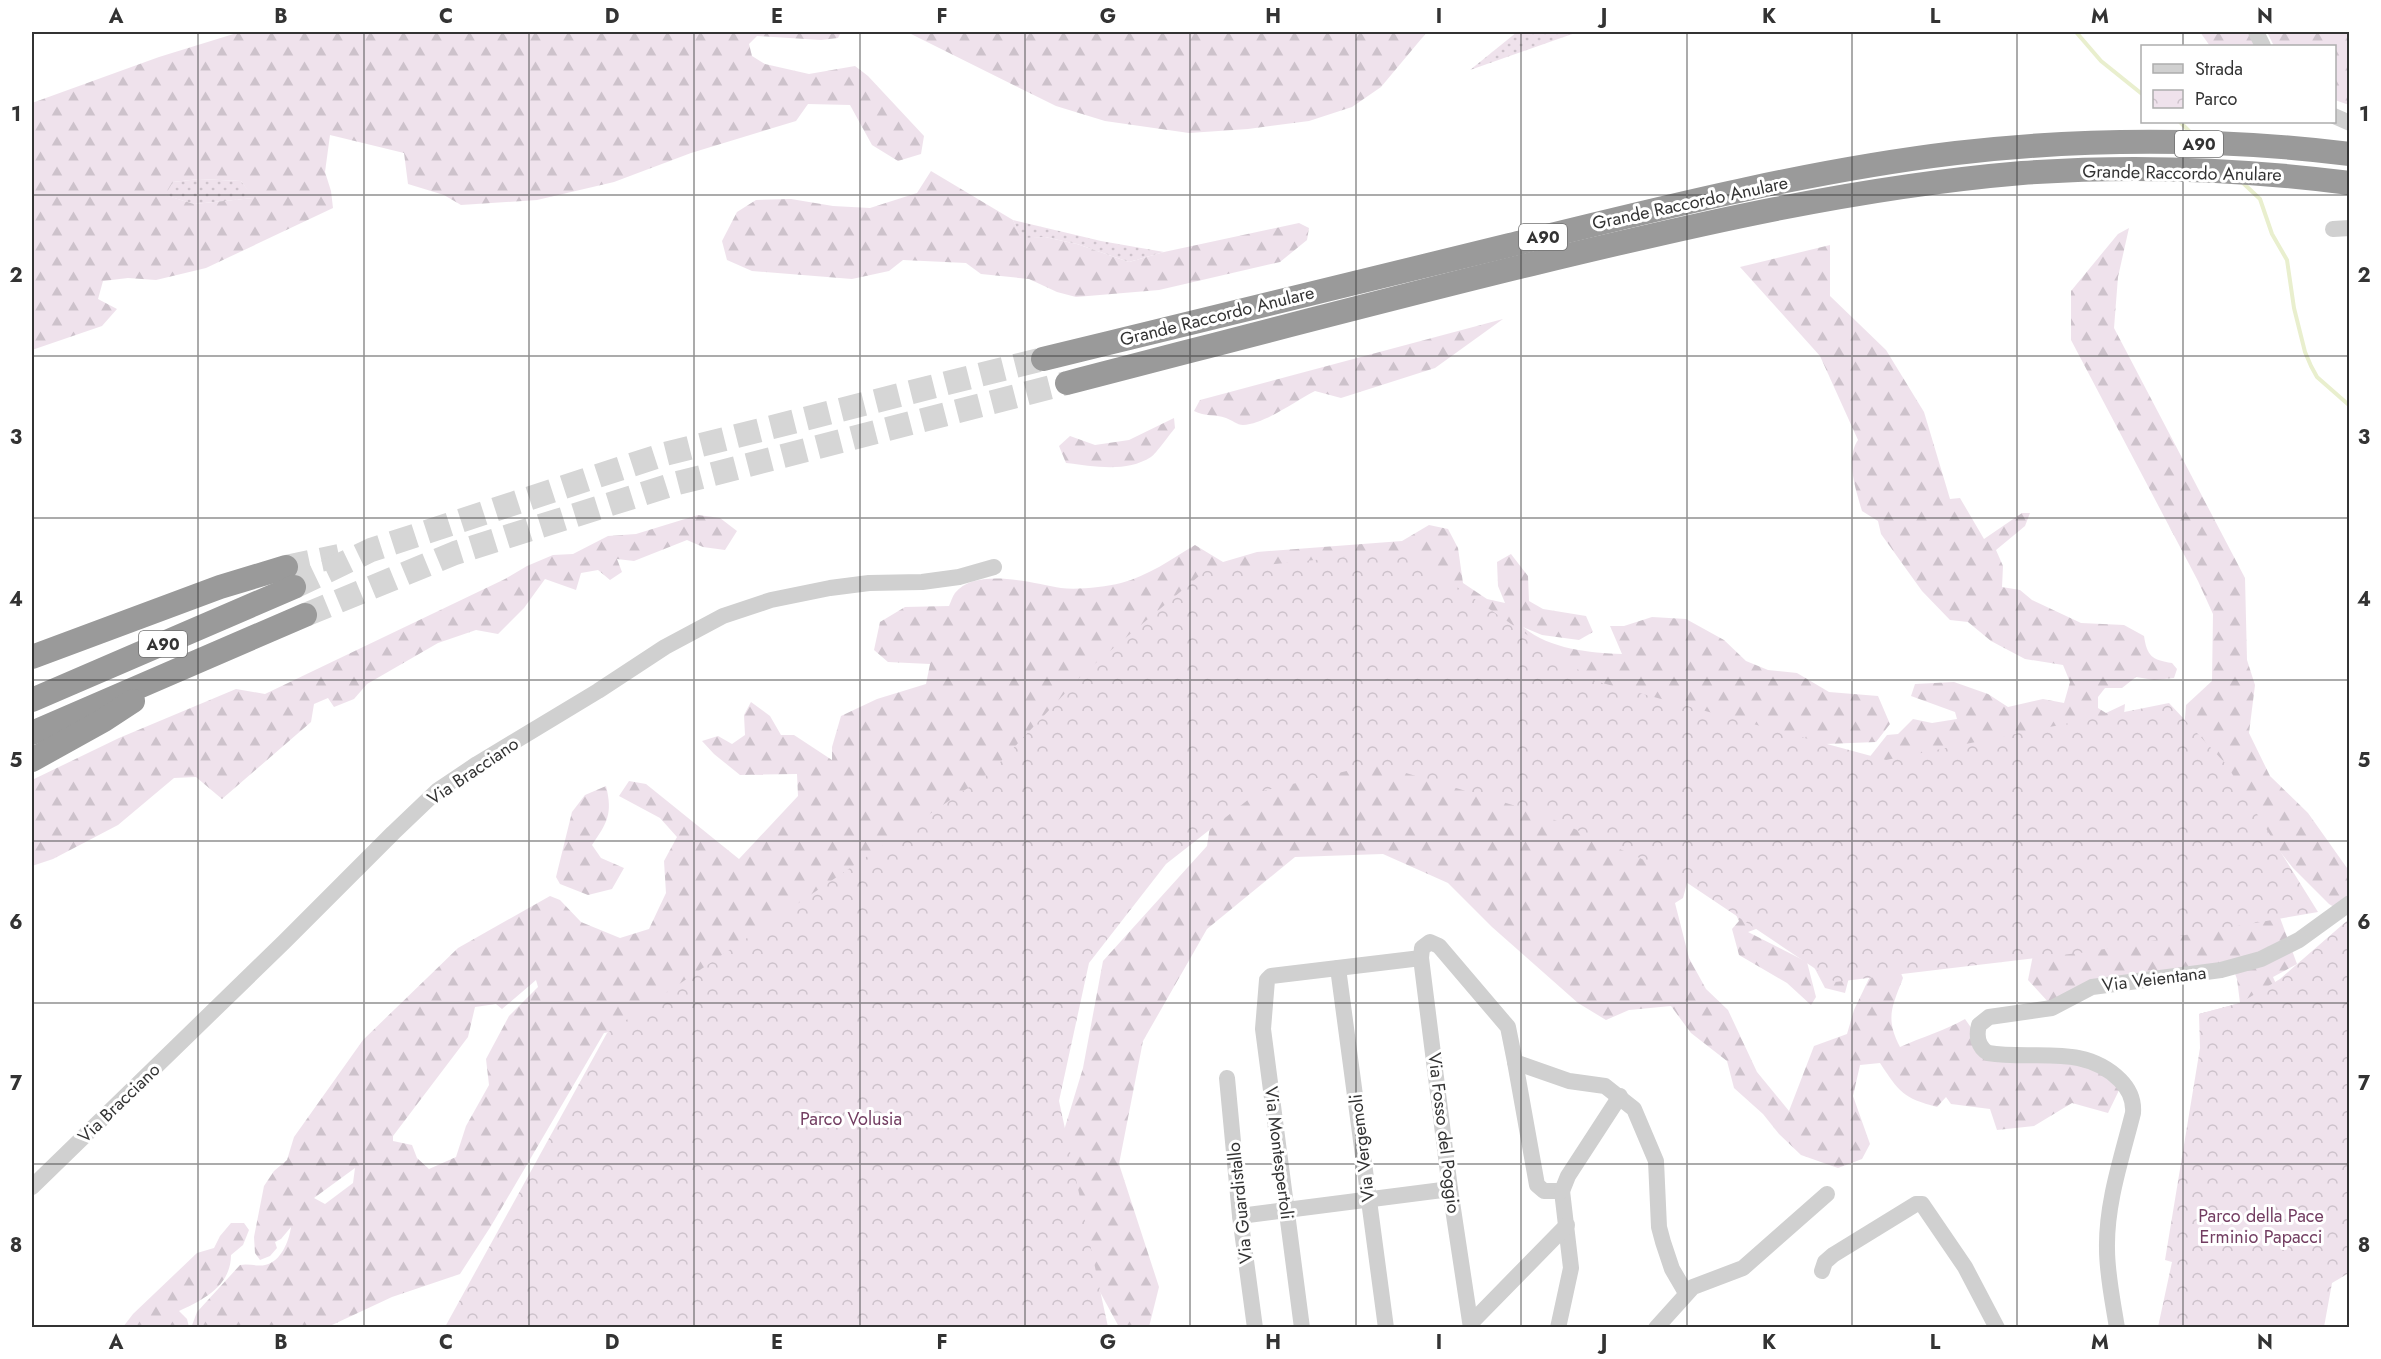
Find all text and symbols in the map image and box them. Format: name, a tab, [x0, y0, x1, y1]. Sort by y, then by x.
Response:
text: A	[108, 2, 124, 31]
text: B	[274, 2, 288, 31]
text: C	[439, 2, 453, 31]
text: D	[605, 2, 619, 31]
text: E	[771, 2, 783, 31]
text: F	[936, 2, 948, 31]
text: G	[1100, 2, 1116, 31]
text: H	[1265, 2, 1281, 31]
text: I	[1436, 2, 1442, 31]
text: J	[1597, 2, 1607, 31]
text: K	[1762, 2, 1776, 31]
text: L	[1930, 2, 1941, 31]
text: M	[2091, 2, 2109, 31]
text: N	[2257, 2, 2273, 31]
legend	[2141, 45, 2336, 123]
text: Strada	[2195, 56, 2243, 82]
text: Parco	[2195, 86, 2237, 112]
text: 1	[11, 100, 21, 129]
text: 1	[2359, 100, 2369, 129]
road number: A90	[2175, 131, 2223, 157]
street label: Grande Raccordo Anulare	[2082, 158, 2282, 188]
street label: Grande Raccordo Anulare	[1590, 170, 1790, 236]
road number: A90	[1519, 224, 1567, 250]
text: 2	[9, 261, 23, 290]
text: 2	[2357, 261, 2371, 290]
street label: Grande Raccordo Anulare	[1117, 279, 1317, 353]
text: 3	[10, 423, 22, 452]
text: 3	[2358, 423, 2370, 452]
text: 4	[9, 585, 23, 614]
text: 4	[2357, 585, 2371, 614]
road number: A90	[139, 631, 187, 657]
street label: Via Bracciano	[422, 731, 524, 811]
text: 5	[10, 746, 23, 775]
text: 5	[2358, 746, 2371, 775]
text: 6	[9, 908, 23, 937]
text: 6	[2357, 908, 2371, 937]
street label: Via Veientana	[2100, 960, 2208, 998]
street label: Via Fosso del Poggio	[1421, 1051, 1467, 1215]
street label: Via Bracciano	[72, 1057, 166, 1149]
text: 7	[10, 1069, 23, 1098]
text: 7	[2358, 1069, 2371, 1098]
street label: Via Montespertoli	[1258, 1085, 1300, 1221]
street label: Via Vergemoli	[1342, 1093, 1382, 1203]
park label: Parco Volusia	[800, 1106, 902, 1132]
street label: Via Guardistallo	[1221, 1141, 1259, 1265]
park label: Parco della Pace Erminio Papacci	[2198, 1203, 2324, 1250]
text: 8	[10, 1231, 22, 1260]
text: 8	[2358, 1231, 2370, 1260]
text: A	[108, 1328, 124, 1357]
text: B	[274, 1328, 288, 1357]
text: C	[439, 1328, 453, 1357]
text: D	[605, 1328, 619, 1357]
text: E	[771, 1328, 783, 1357]
text: F	[936, 1328, 948, 1357]
text: G	[1100, 1328, 1116, 1357]
text: H	[1265, 1328, 1281, 1357]
text: I	[1436, 1328, 1442, 1357]
text: J	[1597, 1328, 1607, 1357]
text: K	[1762, 1328, 1776, 1357]
text: L	[1930, 1328, 1941, 1357]
text: M	[2091, 1328, 2109, 1357]
text: N	[2257, 1328, 2273, 1357]

